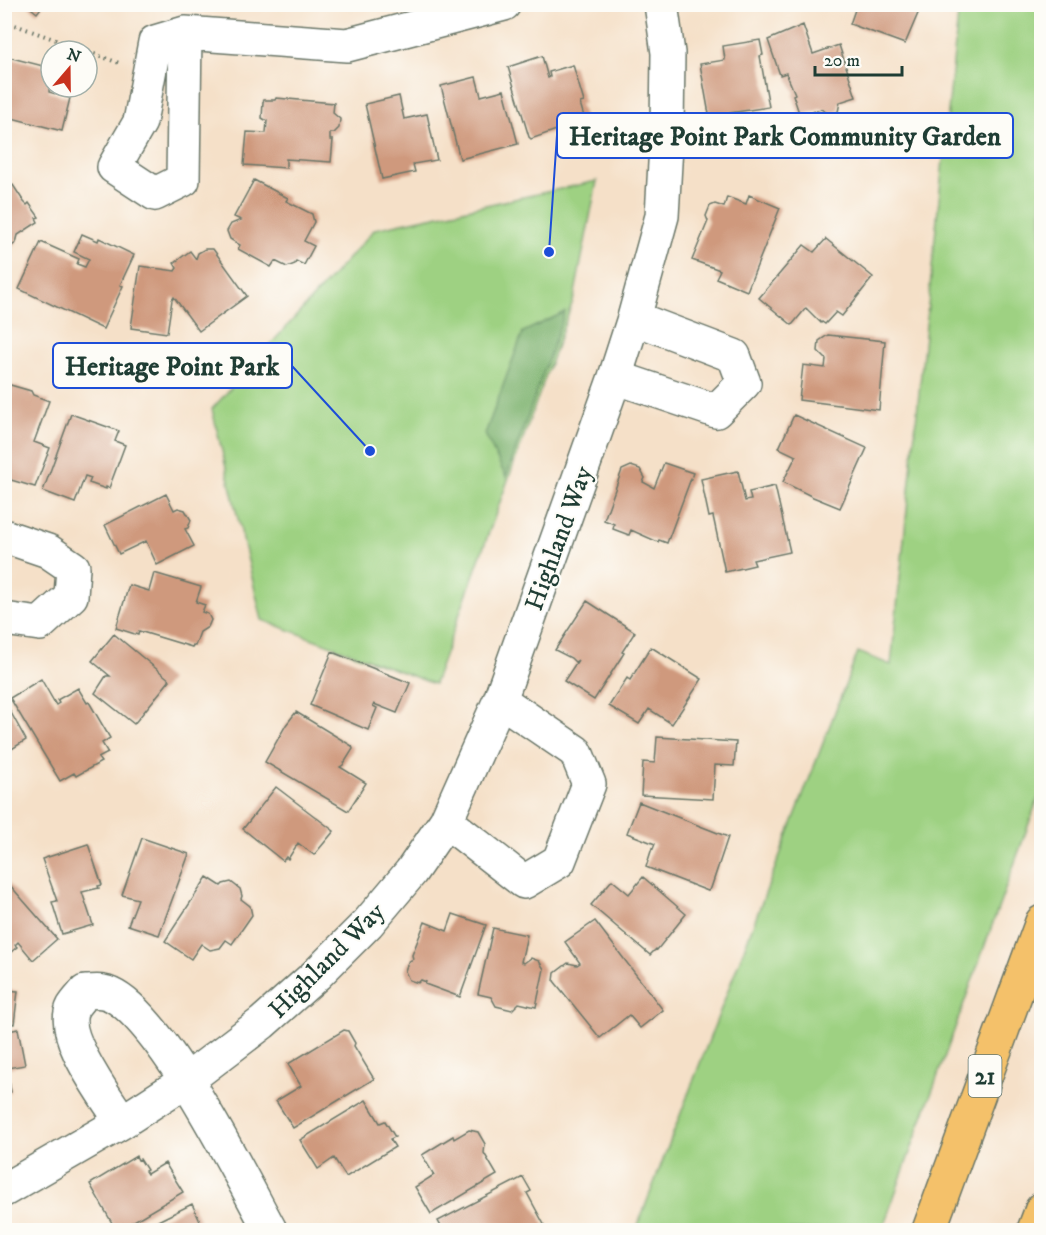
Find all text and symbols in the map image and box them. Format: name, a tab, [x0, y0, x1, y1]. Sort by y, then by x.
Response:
north arrow	[39, 39, 99, 99]
scale bar	[815, 39, 902, 77]
text: N	[64, 44, 83, 67]
text: 20 m	[824, 50, 860, 72]
callout: Heritage Point Park Community Garden	[557, 113, 1013, 158]
text: Heritage Point Park Community Garden	[569, 120, 1002, 154]
callout: Heritage Point Park	[53, 343, 292, 388]
text: Heritage Point Park	[65, 350, 280, 384]
street label: Highland Way	[518, 461, 601, 615]
street label: Highland Way	[262, 895, 393, 1026]
road number: 21	[968, 1055, 1002, 1097]

